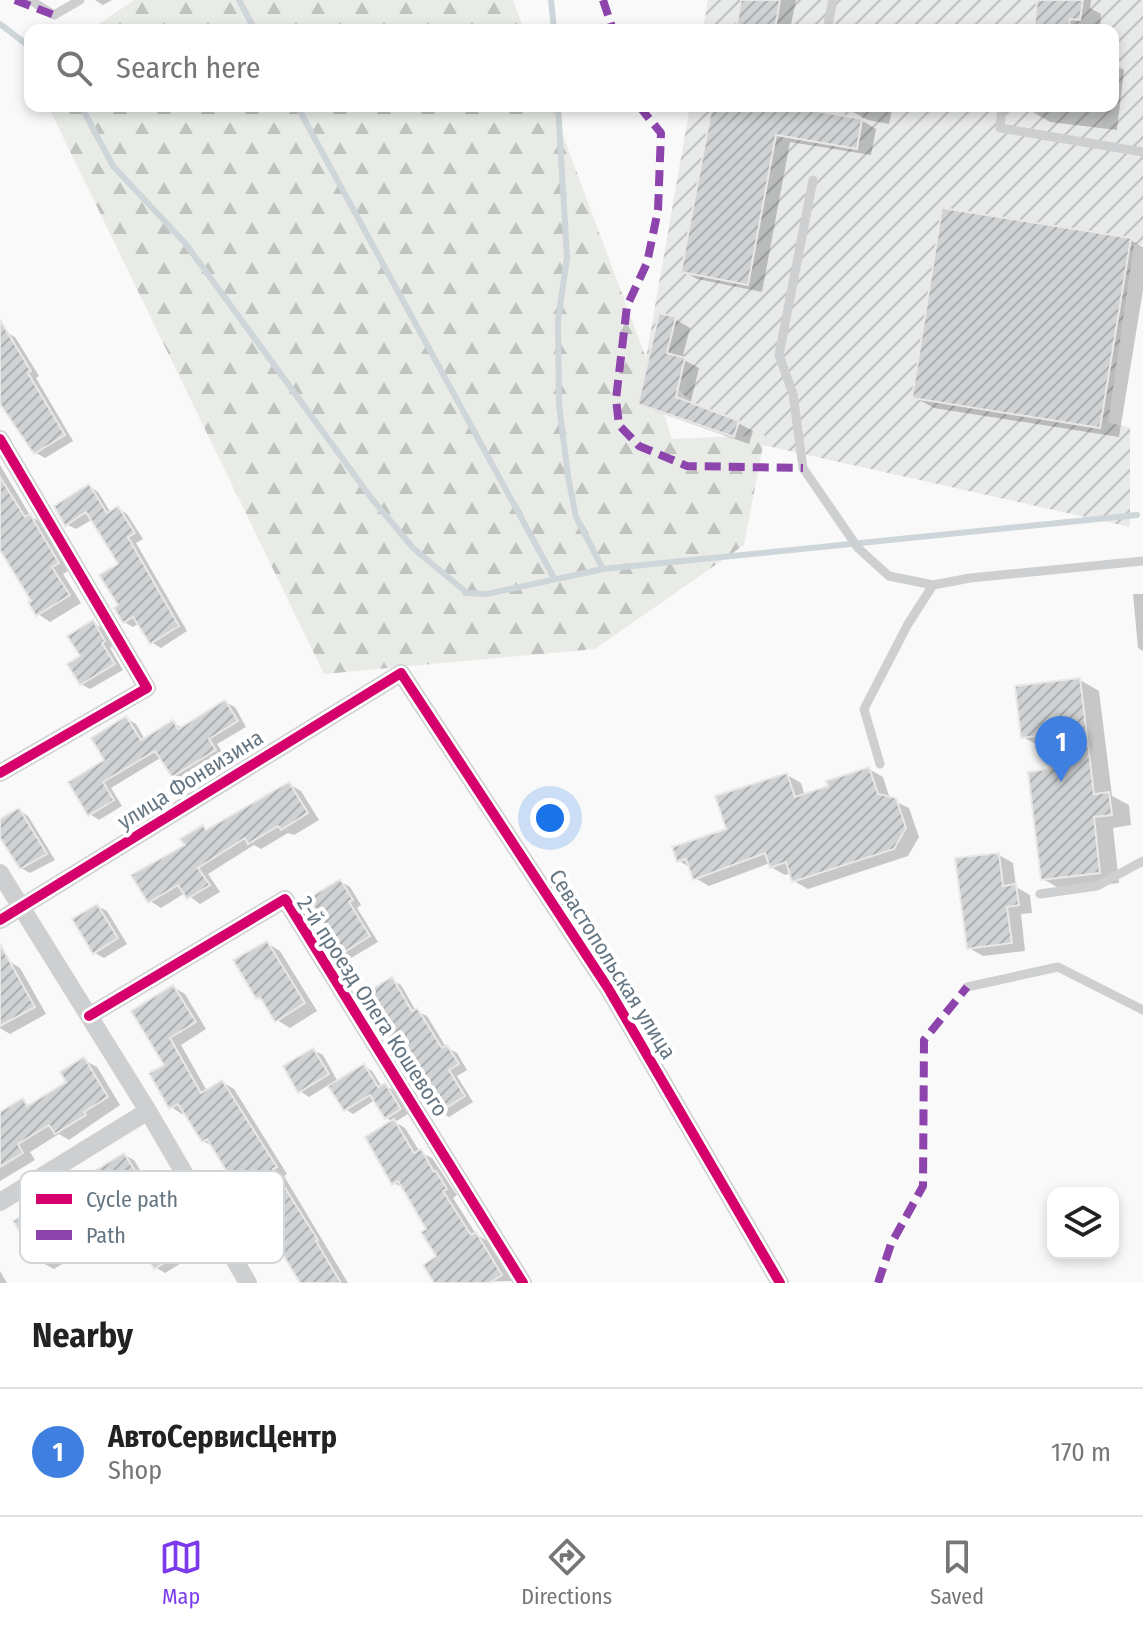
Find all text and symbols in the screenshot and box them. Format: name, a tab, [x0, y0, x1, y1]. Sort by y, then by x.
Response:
search box	[24, 24, 1119, 112]
icon: search	[52, 46, 96, 90]
text: Search here	[116, 50, 261, 86]
pin: 1	[1035, 716, 1087, 782]
street label: улица Фонвизина	[112, 724, 268, 835]
your location	[530, 798, 570, 838]
street label: Севастопольская улица	[543, 864, 682, 1064]
street label: 2-й проезд Олега Кошевого	[291, 891, 454, 1121]
legend	[20, 1171, 284, 1263]
text: Cycle path	[86, 1186, 178, 1213]
map controls	[1047, 1187, 1119, 1259]
button: layers	[1047, 1187, 1119, 1259]
text: Path	[86, 1222, 126, 1249]
text: Nearby	[32, 1315, 133, 1356]
text: АвтоСервисЦентр	[108, 1419, 337, 1455]
text: 1	[53, 1437, 64, 1468]
text: 170 m	[1051, 1437, 1111, 1468]
text: Shop	[108, 1455, 162, 1486]
tab: Map	[159, 1535, 203, 1610]
tab: Directions	[521, 1535, 612, 1610]
tab: Saved	[930, 1535, 984, 1610]

